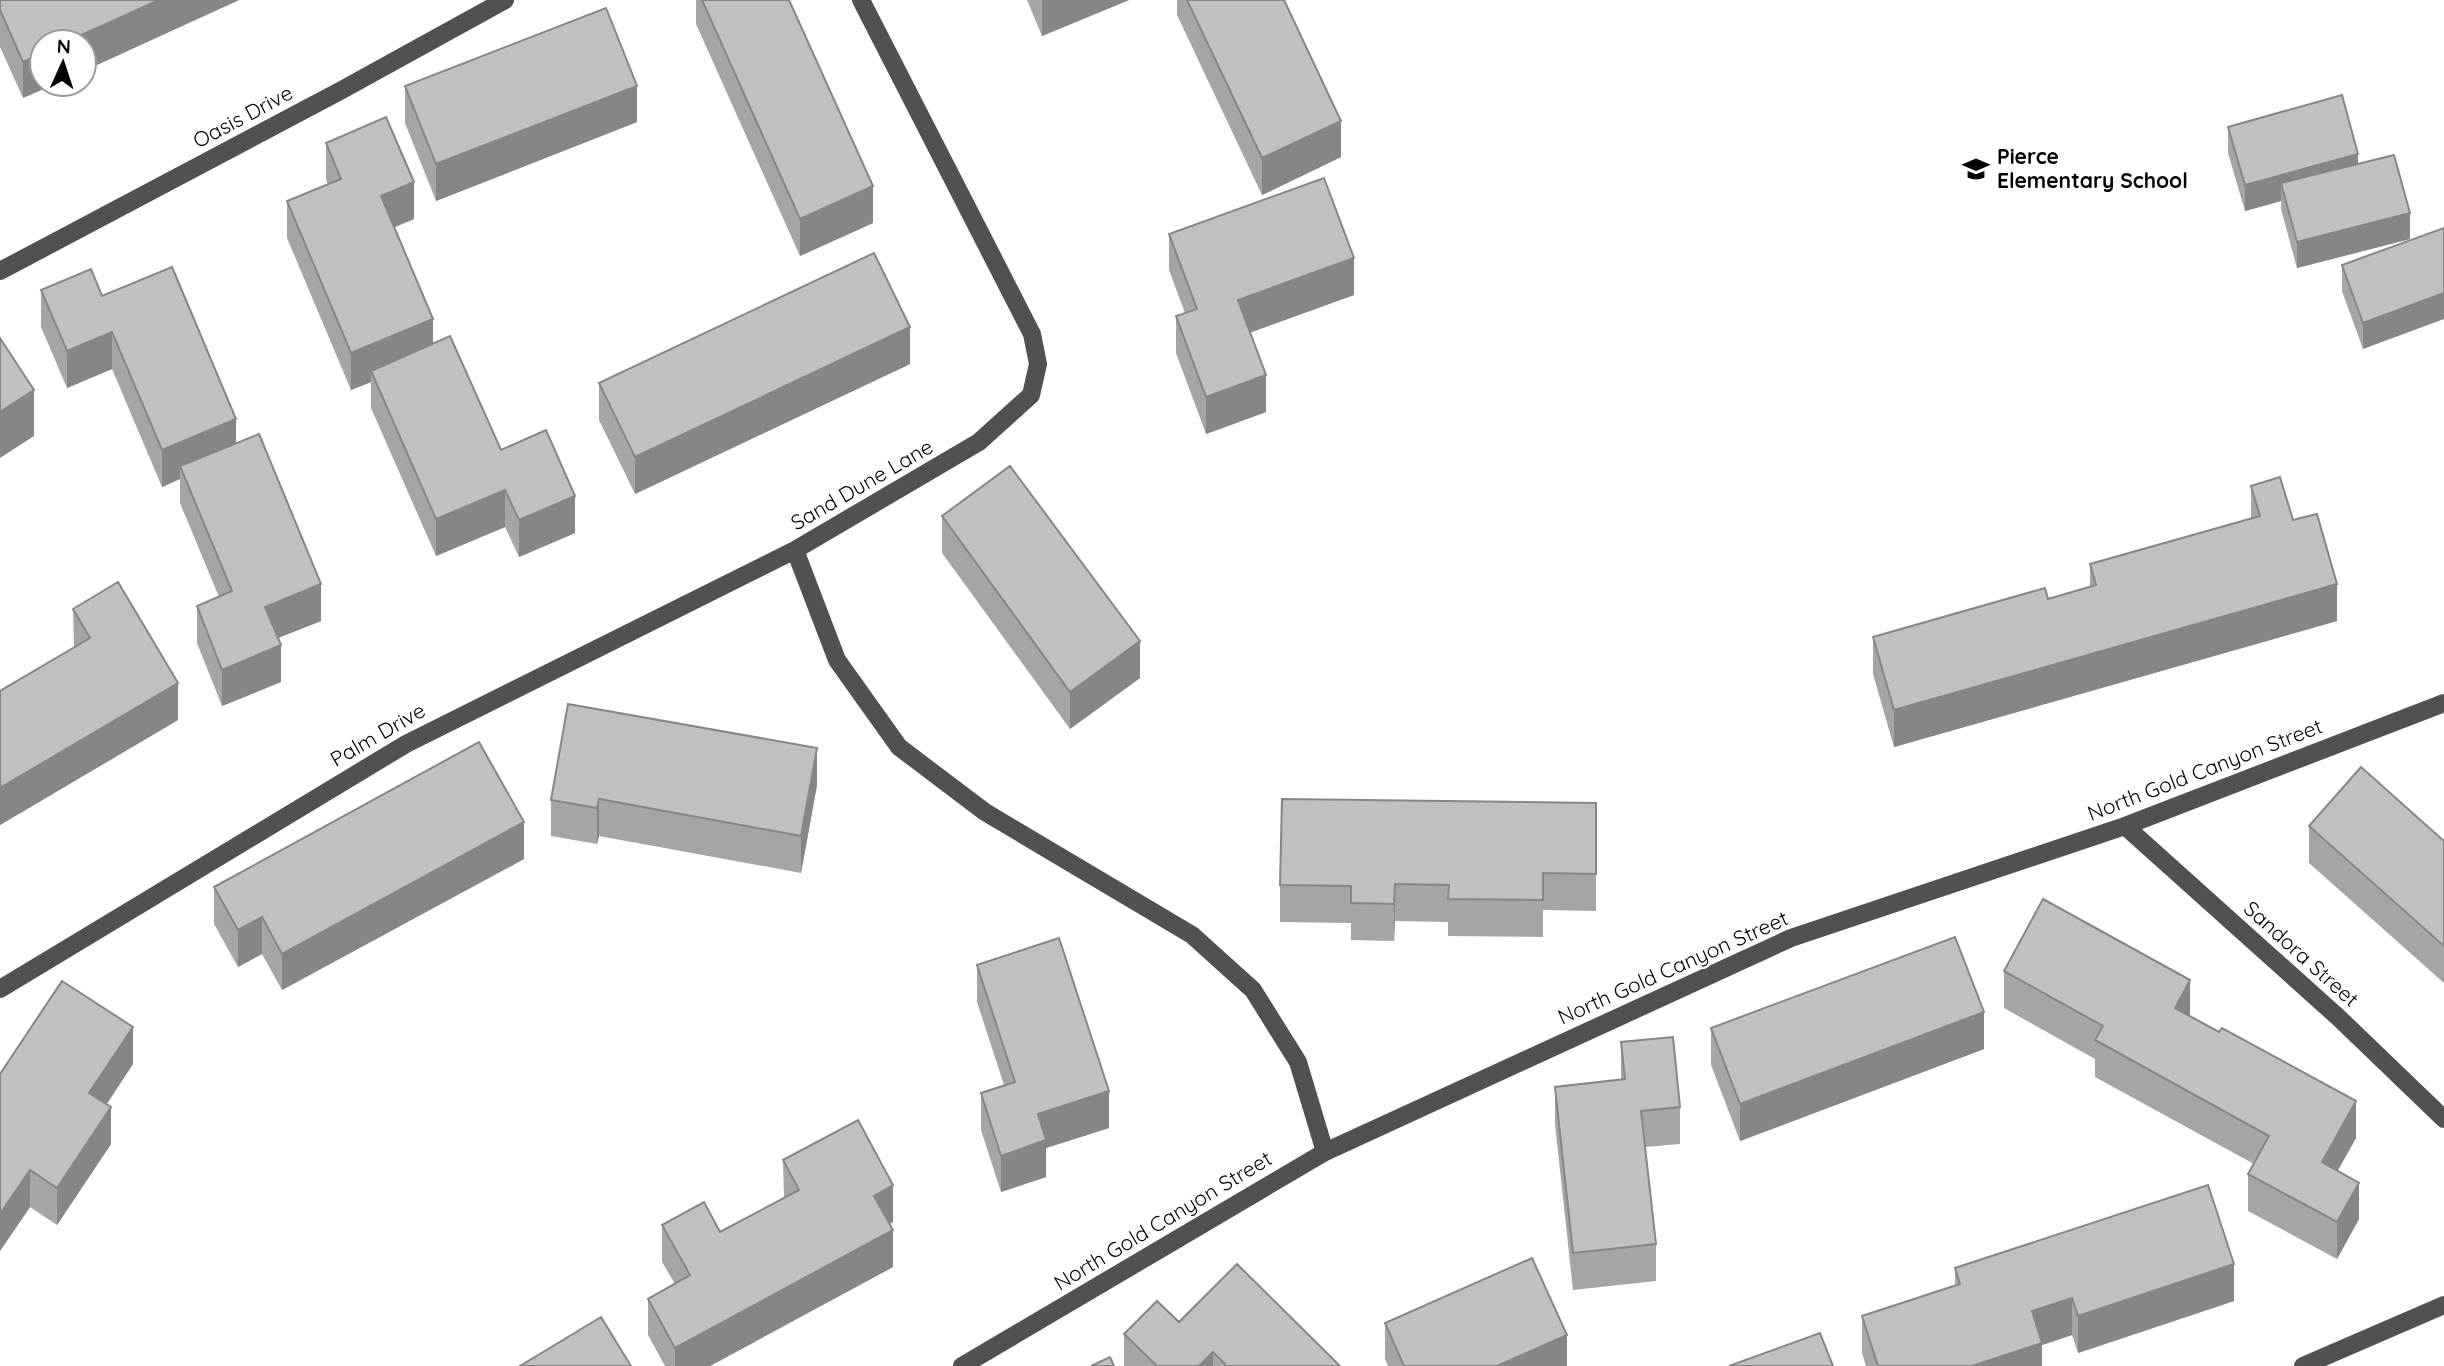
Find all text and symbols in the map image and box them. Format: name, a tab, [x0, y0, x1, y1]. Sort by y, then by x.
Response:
north arrow	[28, 28, 98, 98]
text: N	[56, 34, 71, 58]
street label: Oasis Drive	[188, 79, 297, 153]
place label: Pierce Elementary School	[1997, 143, 2188, 193]
school or university icon: Pierce Elementary School	[1961, 154, 1991, 184]
street label: Sand Dune Lane	[786, 433, 937, 535]
street label: Palm Drive	[325, 697, 430, 772]
street label: North Gold Canyon Street	[2084, 712, 2326, 826]
street label: Sandora Street	[2239, 895, 2365, 1012]
street label: North Gold Canyon Street	[1553, 904, 1792, 1030]
street label: North Gold Canyon Street	[1049, 1145, 1276, 1296]

